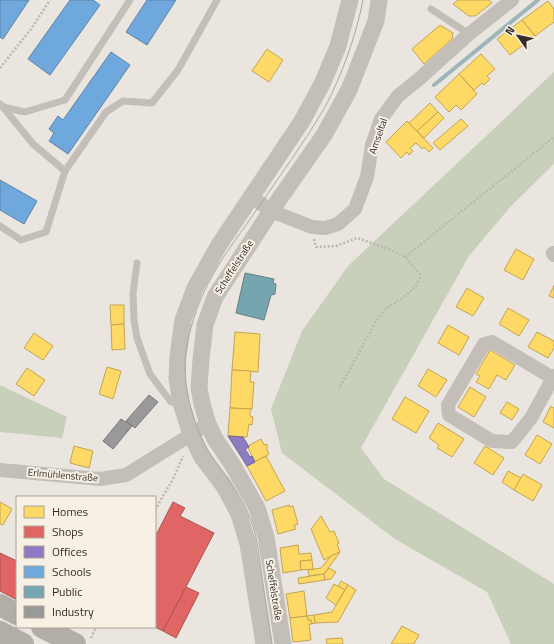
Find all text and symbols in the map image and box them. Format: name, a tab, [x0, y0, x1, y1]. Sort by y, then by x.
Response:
north arrow	[498, 16, 538, 56]
text: N	[501, 23, 518, 38]
street label: Amseltal	[365, 116, 391, 156]
street label: Scheffelstraße	[211, 237, 257, 297]
street label: Erlmühlenstraße	[27, 464, 99, 486]
legend	[16, 496, 156, 628]
text: Homes	[52, 502, 88, 521]
text: Shops	[52, 522, 84, 541]
text: Offices	[52, 542, 88, 561]
street label: Scheffelstraße	[262, 558, 286, 622]
text: Schools	[52, 562, 92, 581]
text: Public	[52, 582, 82, 601]
text: Industry	[52, 602, 94, 621]

